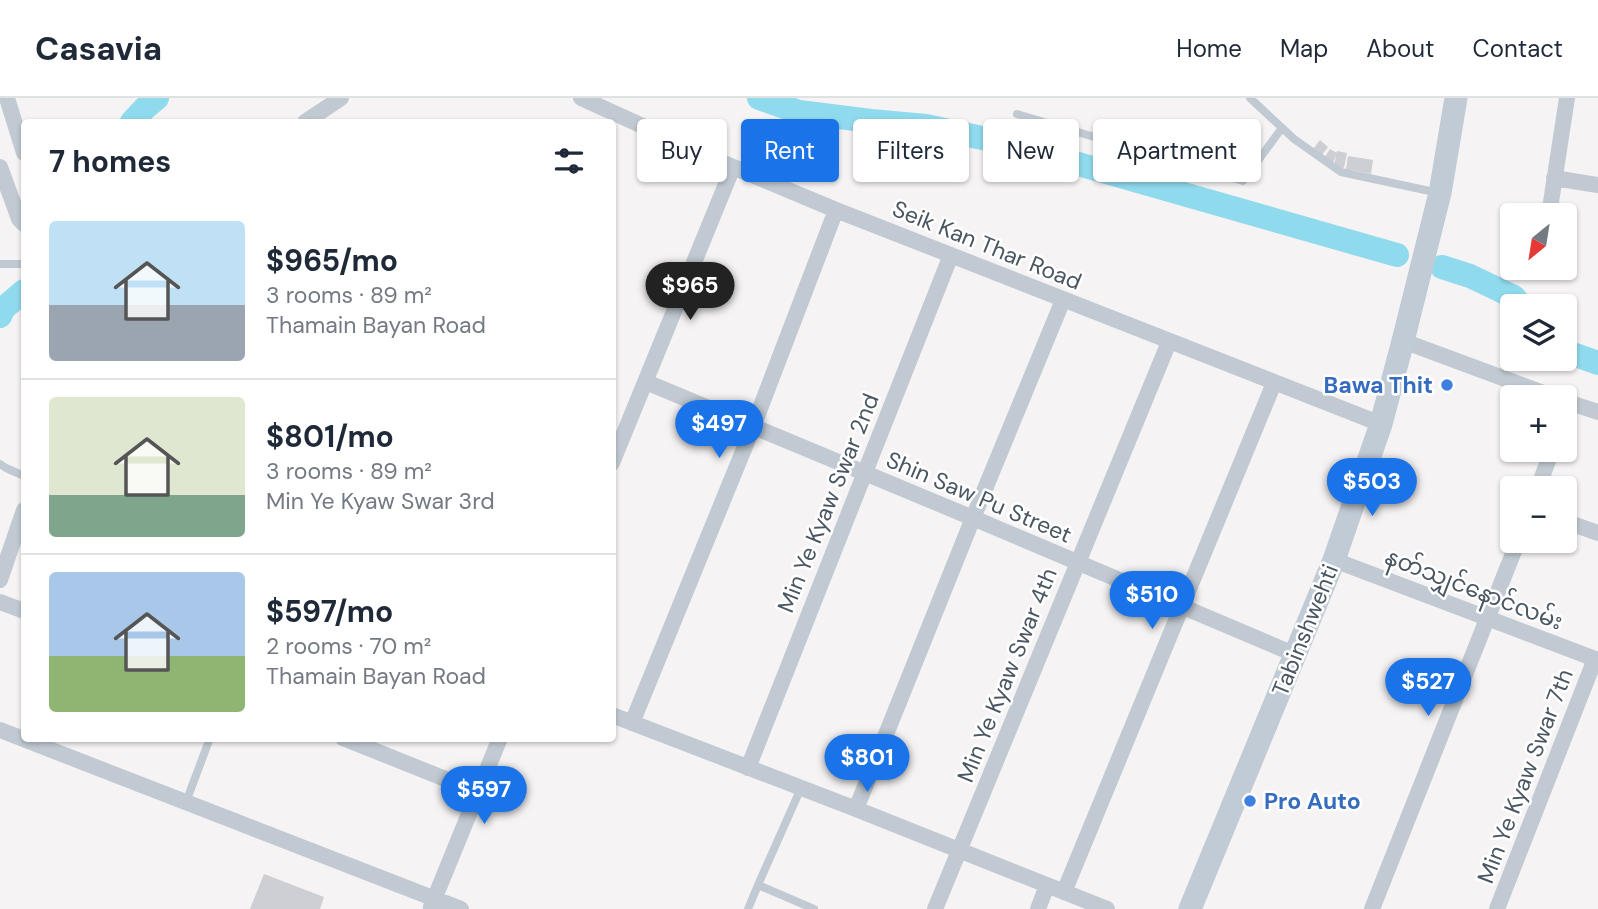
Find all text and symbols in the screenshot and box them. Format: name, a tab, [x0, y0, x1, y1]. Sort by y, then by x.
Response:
text: Casavia	[35, 27, 162, 70]
text: Home	[1176, 33, 1242, 64]
text: Map	[1280, 33, 1328, 64]
text: About	[1366, 33, 1435, 64]
text: Contact	[1473, 33, 1563, 64]
chip: Buy	[637, 119, 727, 182]
chip: Rent	[741, 119, 839, 182]
chip: Filters	[853, 119, 969, 182]
chip: New	[983, 119, 1079, 182]
chip: Apartment	[1093, 119, 1261, 182]
text: 7 homes	[49, 142, 171, 181]
icon: filters	[550, 142, 588, 180]
street label: Seik Kan Thar Road	[888, 193, 1086, 297]
north arrow	[1500, 203, 1577, 280]
map controls	[1500, 203, 1577, 553]
text: $965/mo	[266, 241, 398, 280]
icon: home	[105, 249, 189, 333]
pin: $965	[649, 262, 731, 322]
text: $965	[662, 270, 718, 300]
text: 3 rooms · 89 m²	[266, 280, 432, 310]
button: layers	[1500, 294, 1577, 371]
text: Thamain Bayan Road	[266, 310, 486, 340]
place label: Bawa Thit	[1324, 370, 1433, 400]
marker: Bawa Thit	[1439, 377, 1455, 393]
button: +	[1500, 385, 1577, 462]
street label: Min Ye Kyaw Swar 2nd	[770, 389, 886, 617]
pin: $497	[678, 400, 760, 460]
text: $497	[691, 408, 747, 438]
text: $801/mo	[266, 417, 394, 456]
icon: home	[105, 425, 189, 509]
street label: Shin Saw Pu Street	[882, 444, 1076, 550]
text: 3 rooms · 89 m²	[266, 456, 432, 486]
pin: $503	[1331, 458, 1413, 518]
text: $503	[1343, 466, 1401, 496]
button: −	[1500, 476, 1577, 553]
text: Min Ye Kyaw Swar 3rd	[266, 486, 495, 516]
street label: နတ်သျှင်နောင်လမ်း	[1379, 540, 1567, 640]
street label: Tabinshwehti	[1265, 560, 1345, 700]
street label: Min Ye Kyaw Swar 4th	[950, 563, 1064, 787]
pin: $510	[1111, 572, 1193, 631]
text: $510	[1126, 579, 1178, 609]
text: $597/mo	[266, 592, 393, 631]
icon: home	[105, 600, 189, 684]
text: 2 rooms · 70 m²	[266, 631, 431, 661]
pin: $527	[1387, 658, 1469, 718]
text: Thamain Bayan Road	[266, 661, 486, 691]
street label: Min Ye Kyaw Swar 7th	[1470, 665, 1580, 887]
text: $527	[1401, 666, 1455, 696]
pin: $801	[826, 734, 908, 794]
text: $801	[840, 742, 894, 772]
pin: $597	[443, 766, 525, 826]
text: $597	[457, 774, 511, 804]
place label: Pro Auto	[1264, 786, 1361, 816]
marker: Pro Auto	[1242, 793, 1258, 809]

